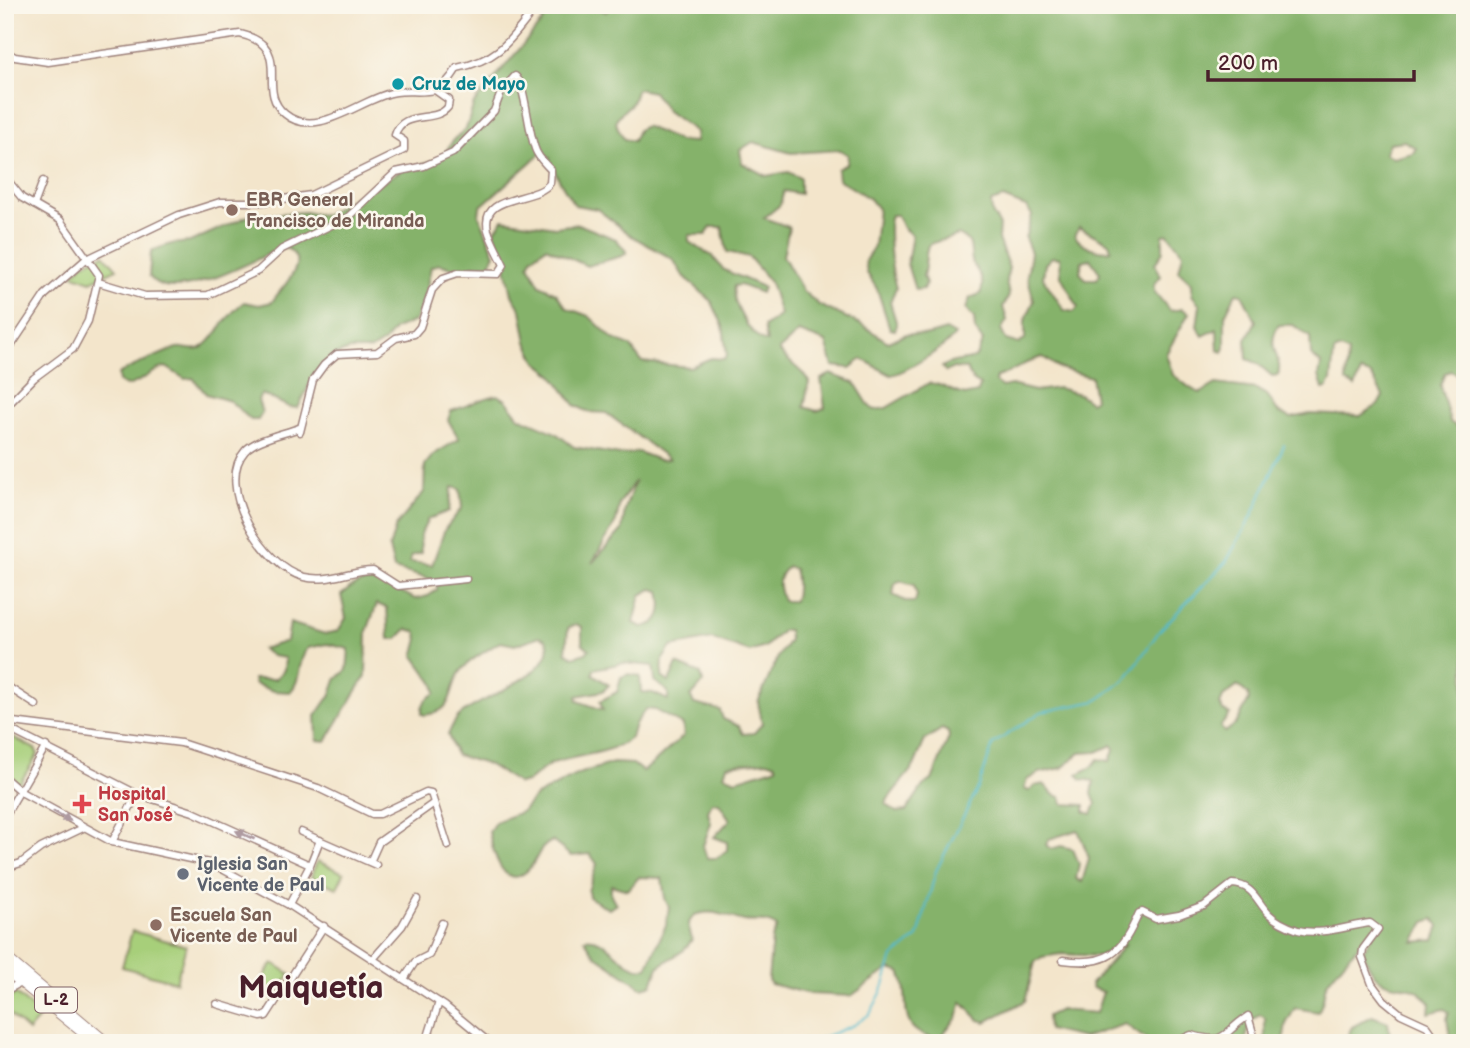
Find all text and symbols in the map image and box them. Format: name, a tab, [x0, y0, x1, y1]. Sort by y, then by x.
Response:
scale bar	[1208, 38, 1414, 82]
text: 200 m	[1218, 51, 1278, 76]
place label: Cruz de Mayo	[412, 74, 526, 95]
marker: Cruz de Mayo	[390, 76, 406, 92]
place label: EBR General Francisco de Miranda	[246, 190, 425, 232]
marker: EBR General Francisco de Miranda	[224, 202, 240, 218]
place label: Hospital San José	[98, 784, 173, 826]
marker: Hospital San José	[72, 794, 92, 814]
one-way arrow	[52, 810, 71, 822]
one-way arrow	[235, 829, 255, 841]
place label: Iglesia San Vicente de Paul	[197, 854, 325, 896]
marker: Iglesia San Vicente de Paul	[175, 866, 191, 882]
place label: Escuela San Vicente de Paul	[170, 905, 298, 947]
marker: Escuela San Vicente de Paul	[148, 917, 164, 933]
district label: Maiquetía	[238, 969, 384, 1008]
road number: L-2	[35, 988, 77, 1012]

